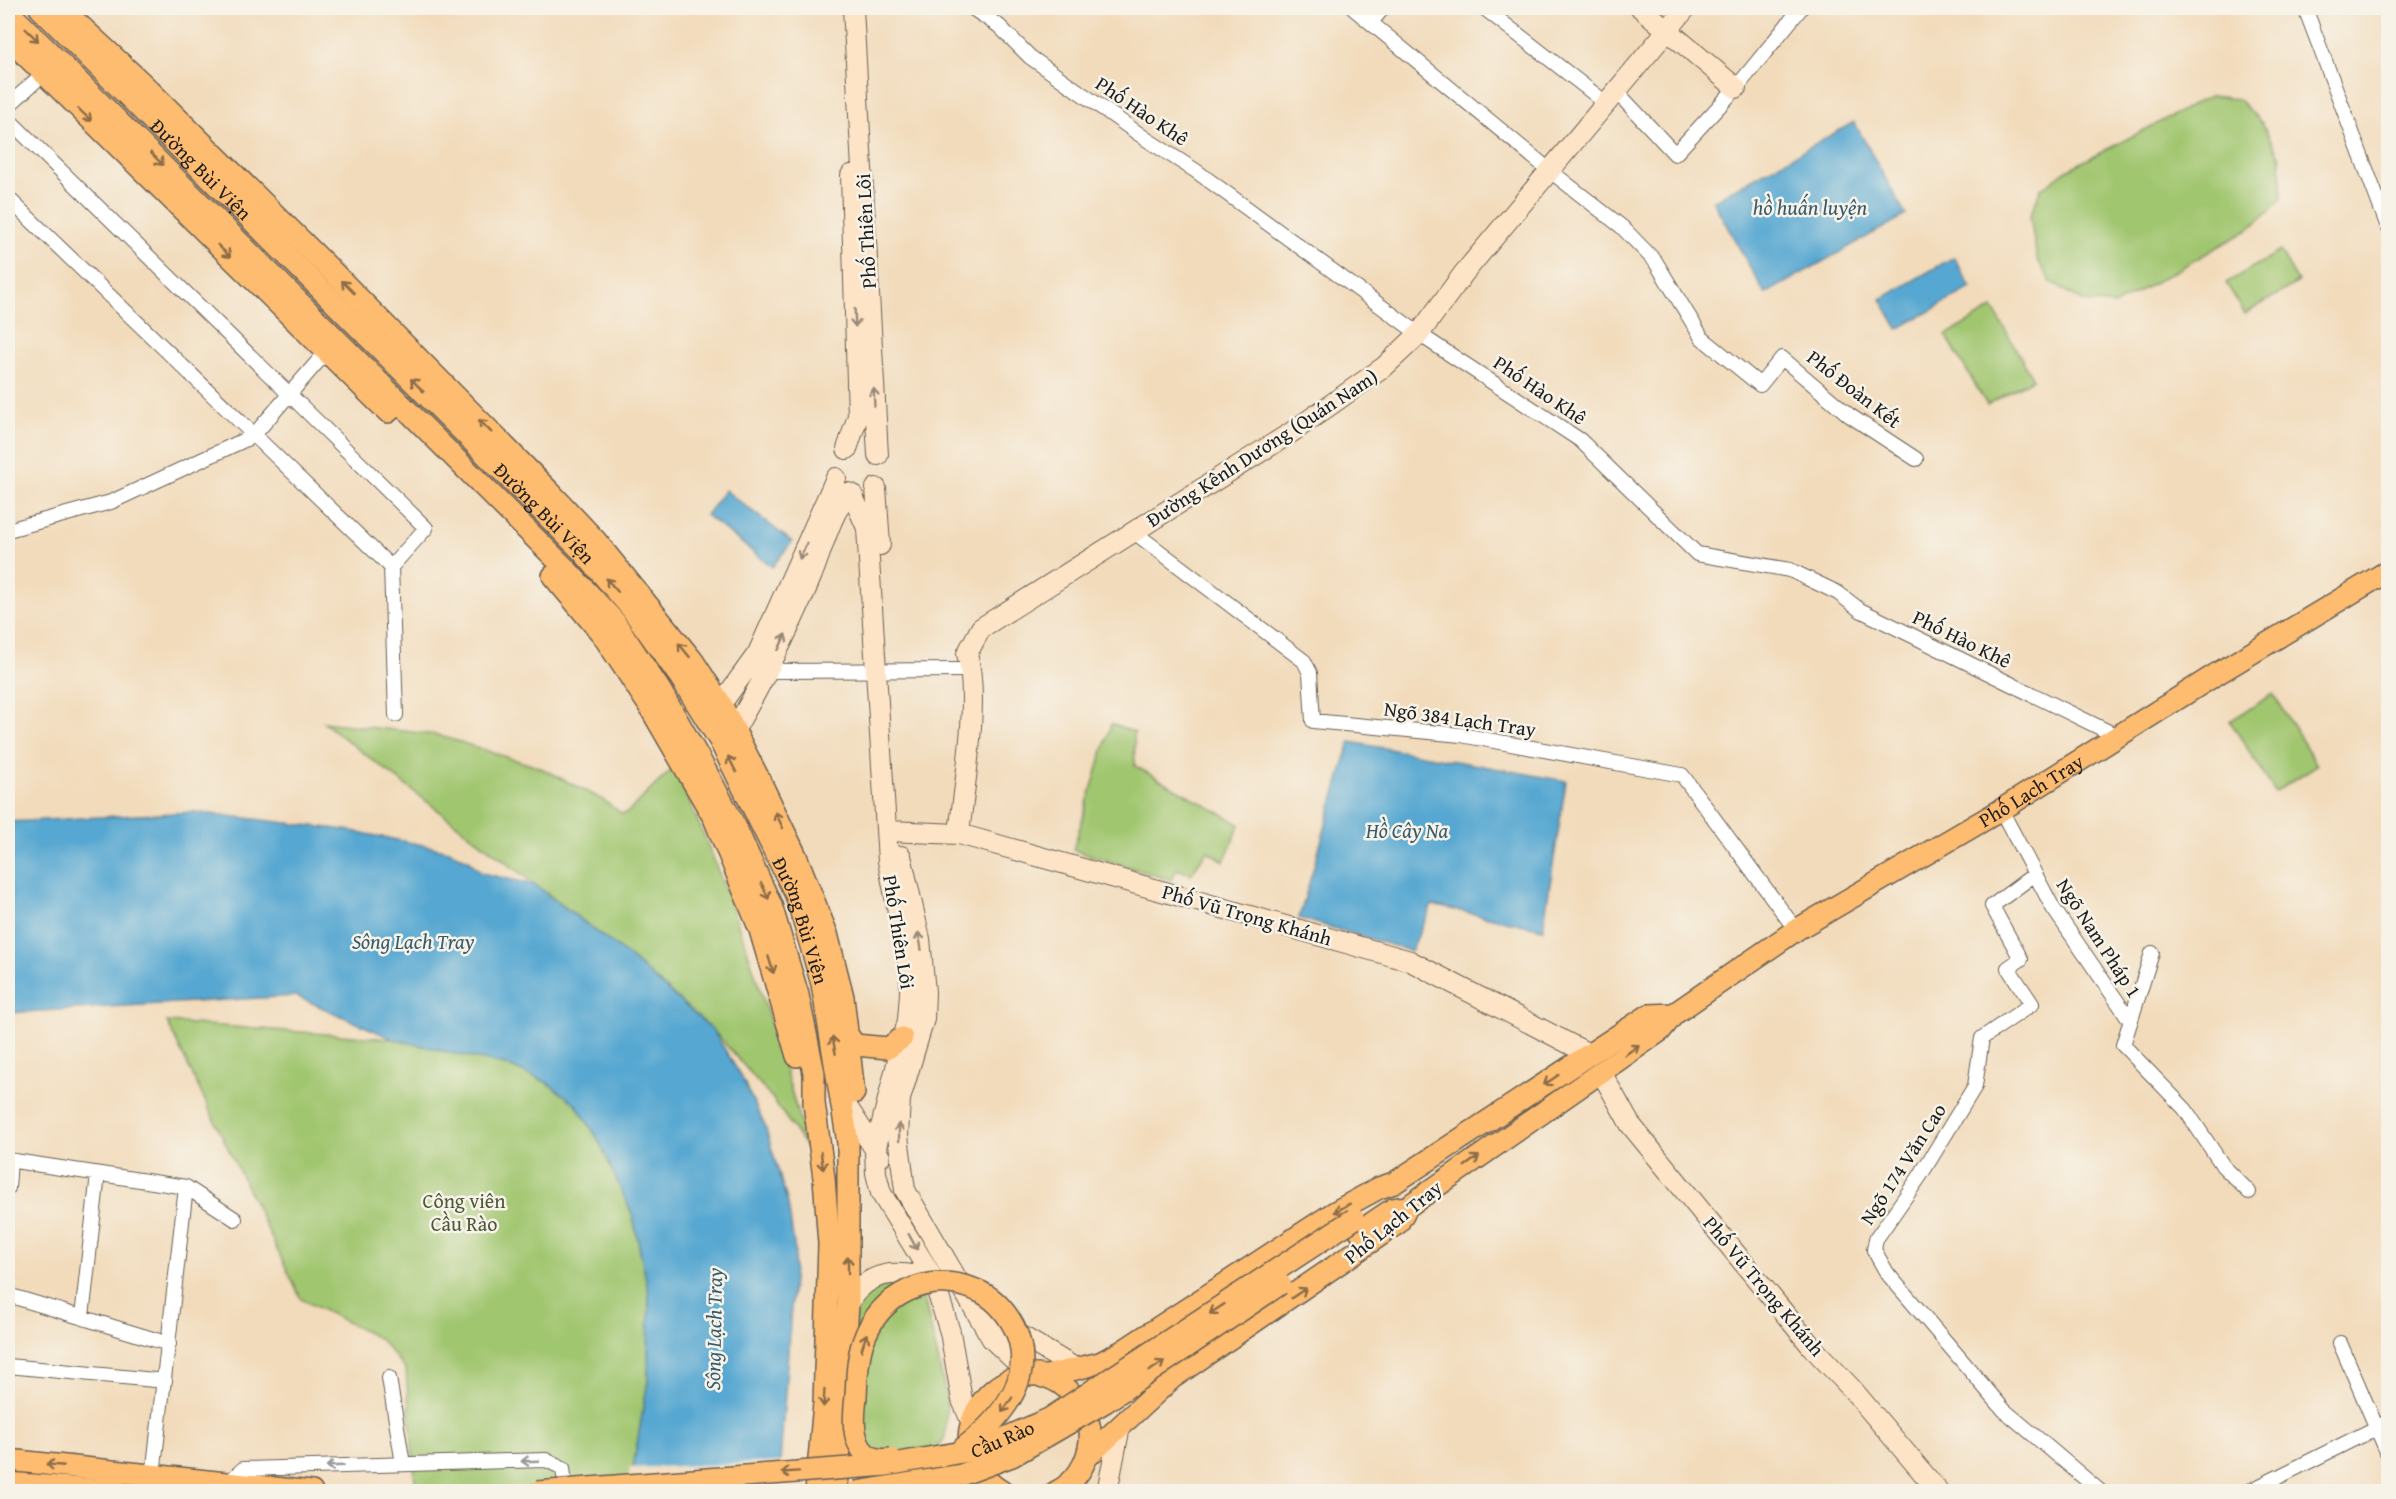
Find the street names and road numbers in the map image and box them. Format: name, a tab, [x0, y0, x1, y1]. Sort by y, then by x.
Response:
street label: Phố Hào Khê	[1090, 69, 1194, 152]
street label: Đường Bùi Viện	[144, 112, 259, 226]
street label: Phố Thiên Lôi	[848, 172, 883, 289]
street label: Phố Đoàn Kết	[1801, 343, 1907, 435]
street label: Phố Hào Khê	[1488, 348, 1592, 431]
street label: Đường Kênh Dương (Quán Nam)	[1140, 362, 1383, 534]
street label: Đường Bùi Viện	[487, 456, 602, 570]
street label: Phố Hào Khê	[1908, 602, 2016, 675]
street label: Ngõ 384 Lạch Tray	[1382, 693, 1538, 744]
street label: Phố Lạch Tray	[1973, 747, 2089, 834]
street label: Đường Bùi Viện	[765, 852, 836, 988]
street label: Ngõ Nam Pháp 1	[2050, 872, 2149, 1003]
street label: Phố Thiên Lôi	[876, 873, 923, 991]
street label: Phố Vũ Trọng Khánh	[1159, 876, 1335, 953]
street label: Ngõ 174 Văn Cao	[1852, 1097, 1953, 1230]
street label: Phố Lạch Tray	[1337, 1173, 1448, 1270]
street label: Phố Vũ Trọng Khánh	[1697, 1209, 1832, 1362]
street label: Cầu Rào	[969, 1412, 1039, 1464]

